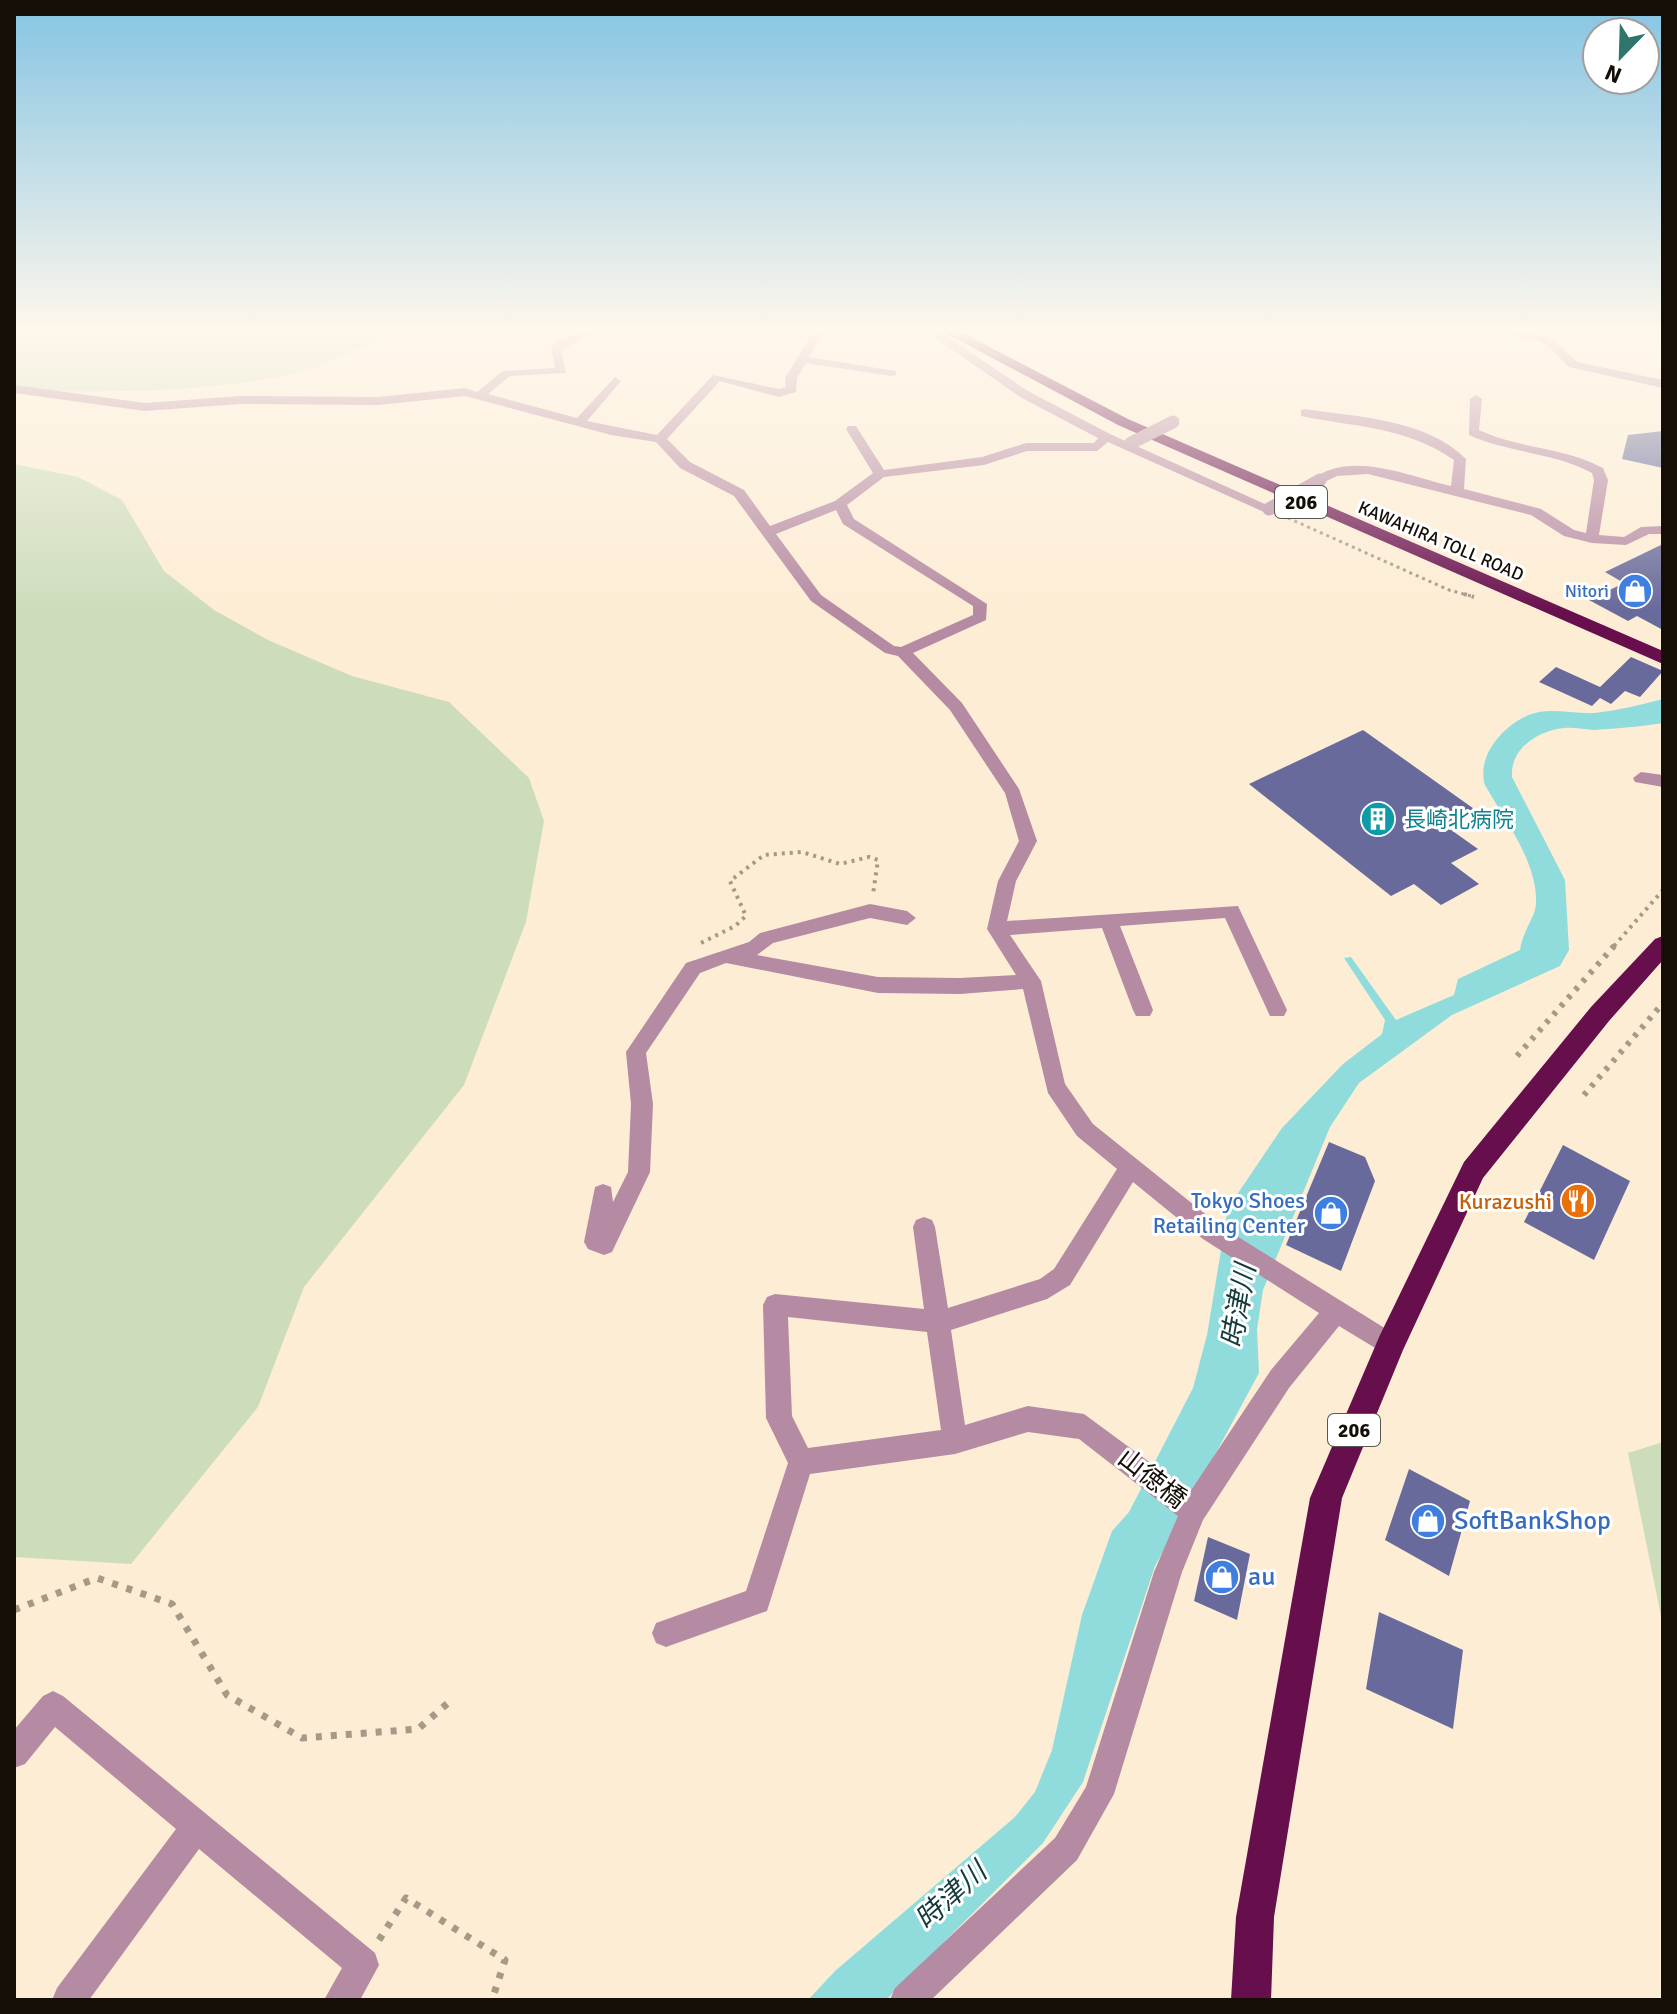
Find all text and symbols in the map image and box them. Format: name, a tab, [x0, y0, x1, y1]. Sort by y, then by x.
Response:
north arrow	[1581, 16, 1661, 96]
text: N	[1601, 59, 1626, 89]
road number: 206	[1275, 486, 1327, 518]
street label: KAWAHIRA TOLL ROAD	[1355, 496, 1527, 586]
shop icon: Nitori	[1616, 572, 1654, 610]
place label: Nitori	[1565, 580, 1609, 602]
building icon: 長崎北病院	[1359, 800, 1397, 838]
place label: 長崎北病院	[1404, 806, 1514, 833]
restaurant icon: Kurazushi	[1559, 1182, 1597, 1220]
place label: Tokyo Shoes Retailing Center	[1153, 1187, 1305, 1239]
place label: Kurazushi	[1459, 1188, 1552, 1215]
shop icon: Tokyo Shoes Retailing Center	[1312, 1194, 1350, 1232]
water label: 時津川	[1215, 1259, 1264, 1350]
road number: 206	[1328, 1414, 1380, 1446]
street label: 山徳橋	[1111, 1442, 1193, 1516]
shop icon: SoftBankShop	[1409, 1502, 1447, 1540]
place label: SoftBankShop	[1454, 1505, 1611, 1537]
shop icon: au	[1203, 1558, 1241, 1596]
place label: au	[1248, 1561, 1275, 1593]
water label: 時津川	[908, 1853, 996, 1937]

